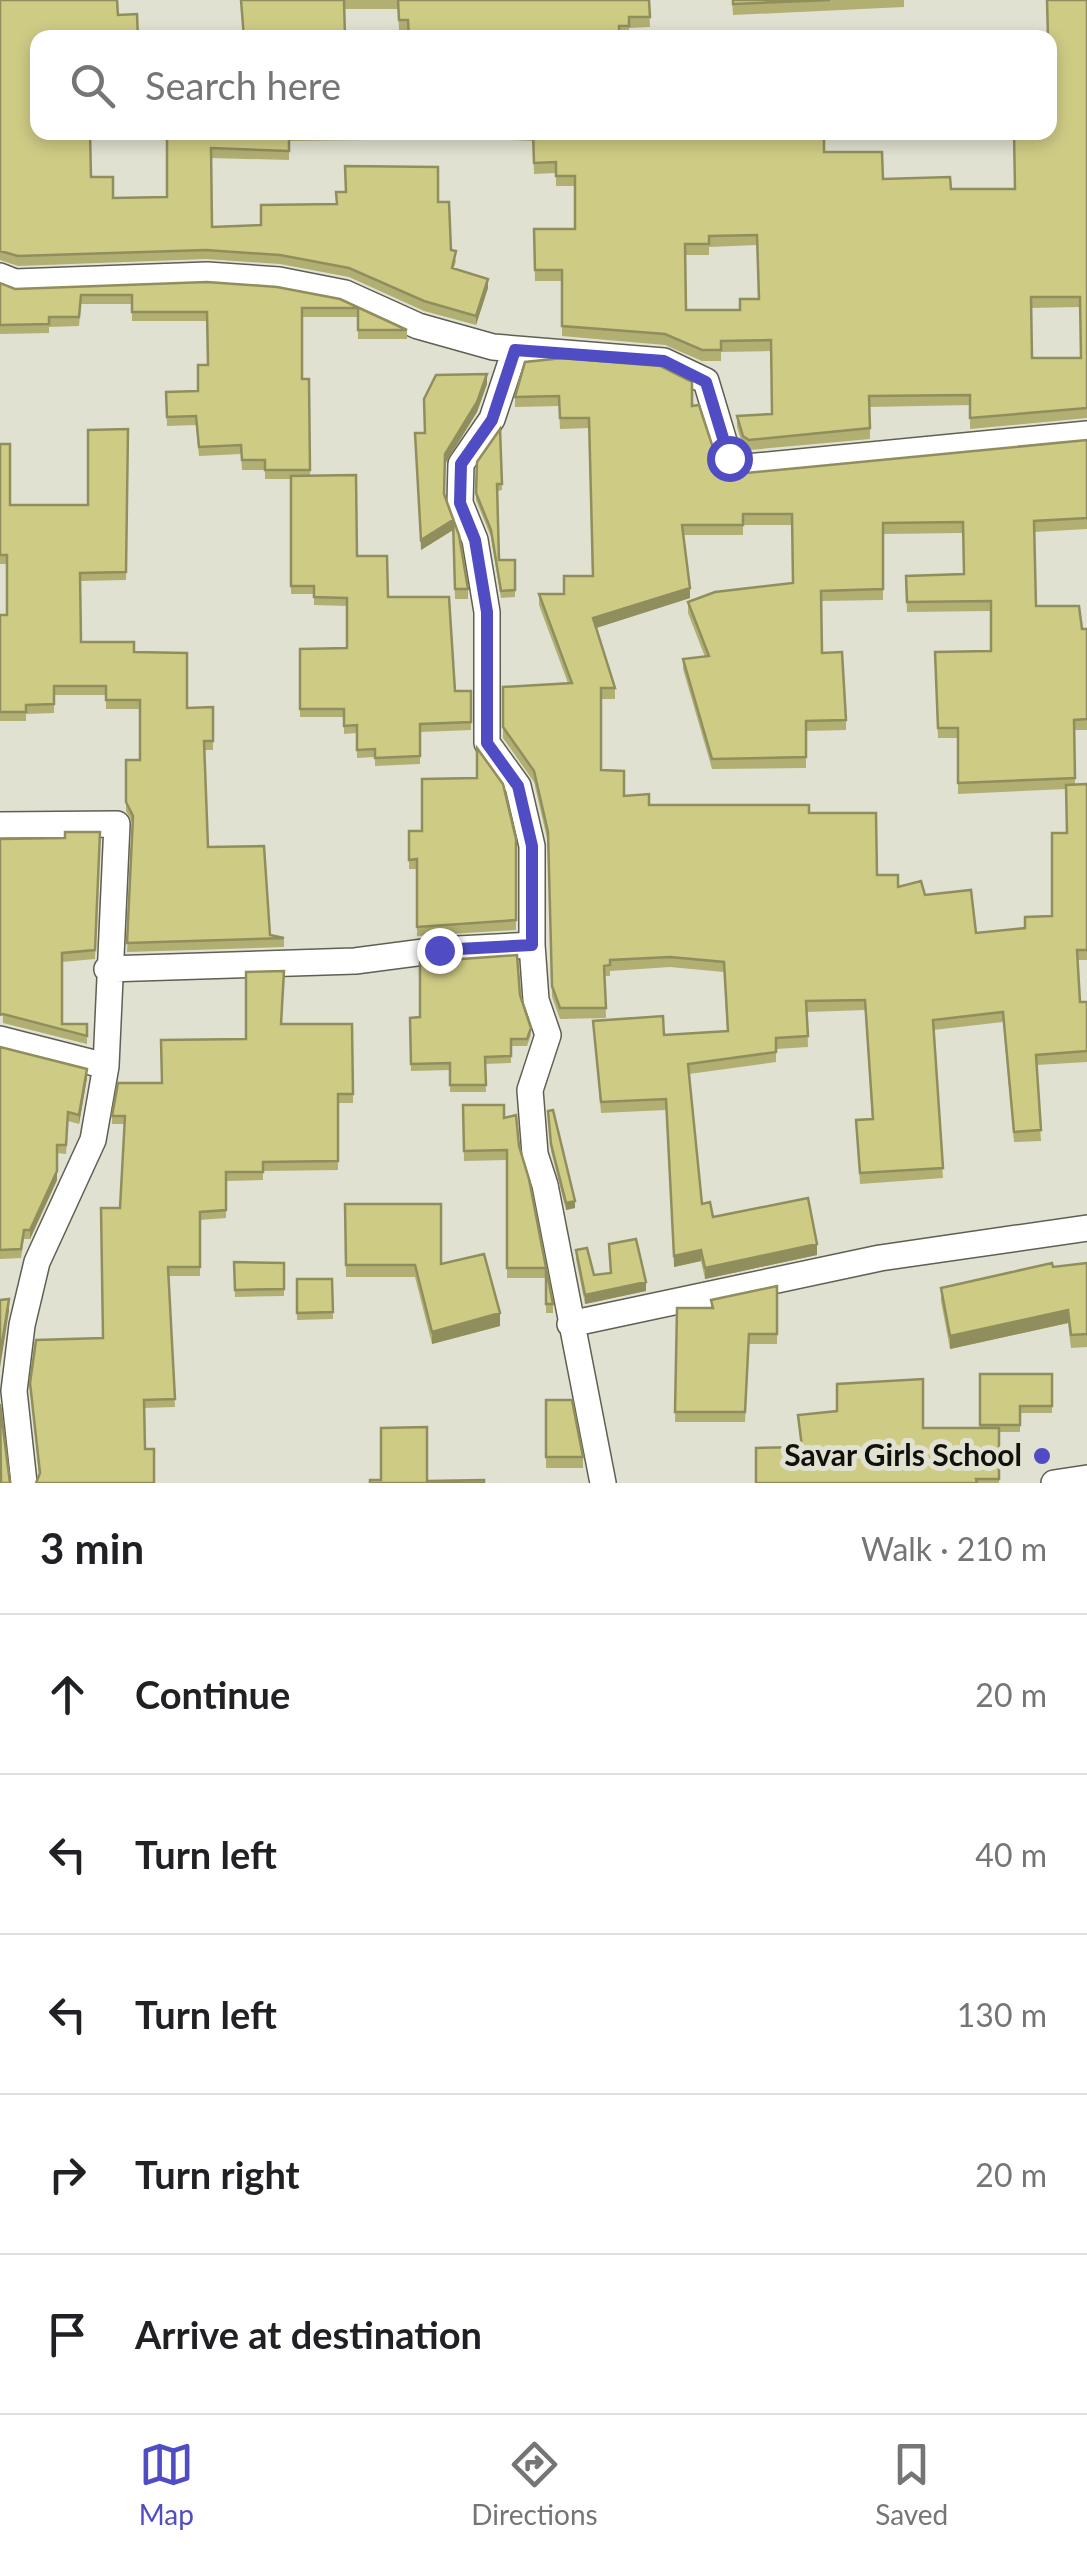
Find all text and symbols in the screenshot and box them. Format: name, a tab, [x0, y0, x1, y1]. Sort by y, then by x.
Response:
search box	[30, 30, 1057, 140]
icon: search	[65, 58, 120, 113]
text: Search here	[145, 62, 341, 108]
route start	[707, 436, 753, 482]
route end	[417, 928, 463, 974]
place label: Savar Girls School	[784, 1436, 1022, 1472]
marker: Savar Girls School	[1031, 1445, 1053, 1467]
text: 3 min	[40, 1523, 144, 1573]
text: Walk · 210 m	[861, 1529, 1047, 1568]
icon: ahead	[40, 1667, 95, 1722]
text: Continue	[135, 1671, 290, 1717]
text: 20 m	[975, 1675, 1047, 1714]
icon: left	[40, 1827, 95, 1882]
text: Turn left	[135, 1831, 277, 1877]
text: 40 m	[975, 1835, 1047, 1874]
icon: left	[40, 1987, 95, 2042]
text: Turn left	[135, 1991, 277, 2037]
text: 130 m	[957, 1995, 1047, 2034]
icon: right	[40, 2147, 95, 2202]
text: Turn right	[135, 2151, 300, 2197]
text: 20 m	[975, 2155, 1047, 2194]
icon: arrive	[40, 2307, 95, 2362]
text: Arrive at destination	[135, 2311, 482, 2357]
tab: Map	[139, 2437, 194, 2531]
tab: Directions	[471, 2437, 598, 2531]
tab: Saved	[875, 2437, 948, 2531]

